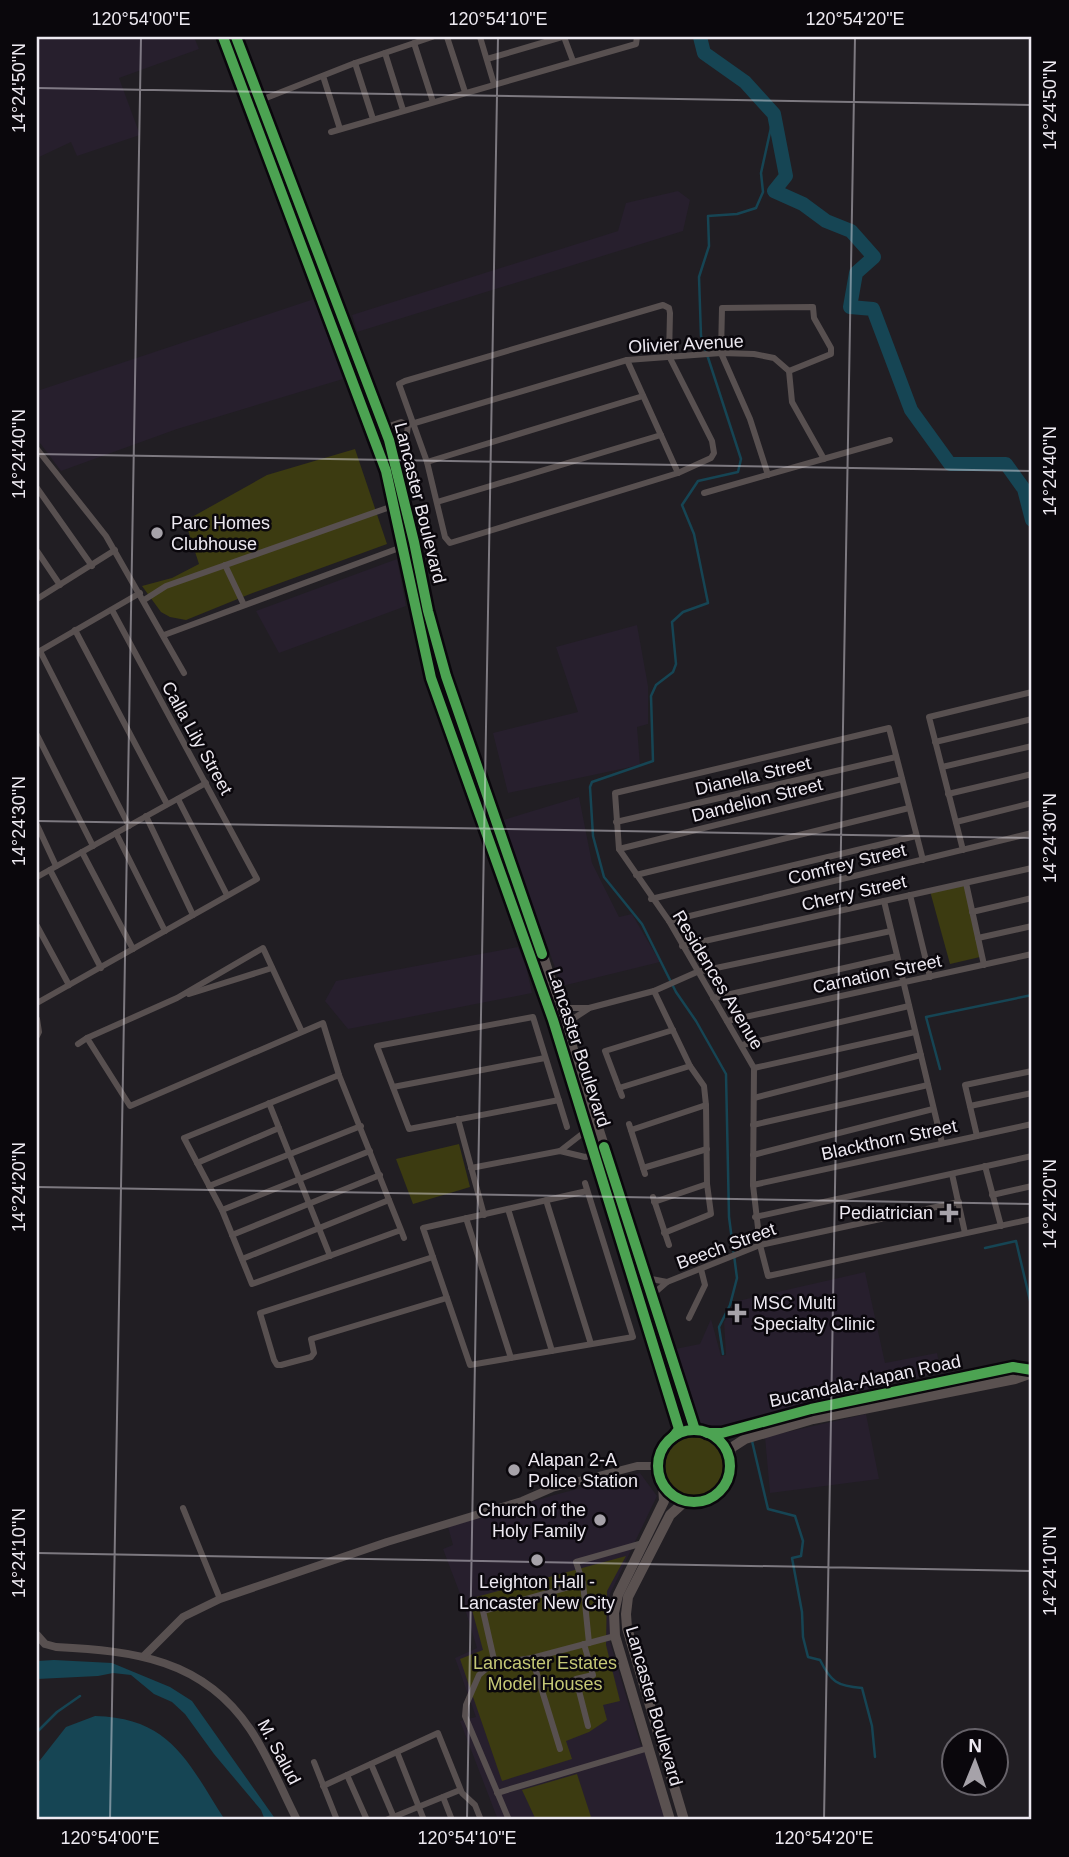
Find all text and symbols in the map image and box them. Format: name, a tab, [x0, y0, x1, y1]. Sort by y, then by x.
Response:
text: 120°54'00"E	[91, 9, 191, 29]
text: 120°54'10"E	[448, 9, 548, 29]
text: 120°54'20"E	[805, 9, 905, 29]
text: 14°24'50"N	[9, 43, 29, 133]
text: 14°24'50"N	[1040, 60, 1060, 150]
street label: Olivier Avenue	[628, 331, 744, 357]
text: 14°24'40"N	[9, 409, 29, 499]
street label: Lancaster Boulevard	[390, 420, 450, 586]
text: 14°24'40"N	[1040, 426, 1060, 516]
place label: Parc Homes Clubhouse	[171, 513, 270, 554]
marker: Parc Homes Clubhouse	[149, 525, 165, 541]
street label: Calla Lily Street	[158, 678, 236, 798]
street label: Dianella Street	[693, 753, 813, 799]
street label: Dandelion Street	[690, 774, 824, 826]
text: 14°24'30"N	[9, 776, 29, 866]
text: 14°24'30"N	[1040, 793, 1060, 883]
street label: Comfrey Street	[786, 840, 908, 888]
street label: Cherry Street	[800, 871, 908, 915]
street label: Residences Avenue	[669, 907, 767, 1053]
street label: Carnation Street	[811, 951, 943, 997]
street label: Lancaster Boulevard	[544, 966, 614, 1130]
street label: Blackthorn Street	[819, 1116, 959, 1164]
text: 14°24'20"N	[9, 1142, 29, 1232]
text: 14°24'20"N	[1040, 1159, 1060, 1249]
place label: Pediatrician	[839, 1203, 933, 1223]
marker: Pediatrician	[939, 1203, 959, 1223]
street label: Beech Street	[674, 1219, 778, 1273]
place label: MSC Multi Specialty Clinic	[753, 1293, 875, 1334]
marker: MSC Multi Specialty Clinic	[727, 1303, 747, 1323]
street label: Bucandala-Alapan Road	[767, 1351, 963, 1411]
place label: Alapan 2-A Police Station	[528, 1450, 638, 1491]
marker: Alapan 2-A Police Station	[506, 1462, 522, 1478]
place label: Church of the Holy Family	[478, 1500, 586, 1541]
text: 14°24'10"N	[9, 1508, 29, 1598]
marker: Church of the Holy Family	[592, 1512, 608, 1528]
text: 14°24'10"N	[1040, 1526, 1060, 1616]
marker: Leighton Hall - Lancaster New City	[529, 1552, 545, 1568]
place label: Leighton Hall - Lancaster New City	[459, 1572, 615, 1613]
street label: Lancaster Boulevard	[622, 1624, 686, 1788]
park label: Lancaster Estates Model Houses	[473, 1653, 617, 1694]
street label: M. Salud	[253, 1716, 305, 1788]
north arrow	[940, 1728, 1010, 1798]
text: N	[968, 1735, 982, 1756]
text: 120°54'00"E	[60, 1828, 160, 1848]
text: 120°54'10"E	[417, 1828, 517, 1848]
text: 120°54'20"E	[774, 1828, 874, 1848]

